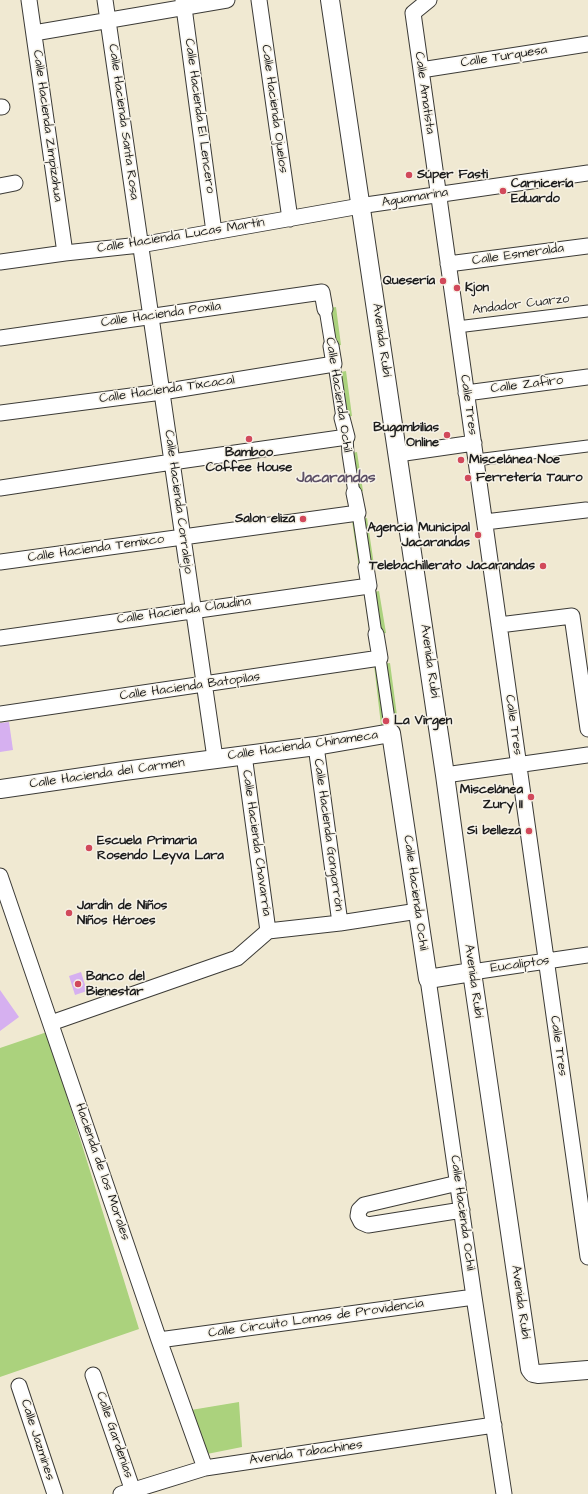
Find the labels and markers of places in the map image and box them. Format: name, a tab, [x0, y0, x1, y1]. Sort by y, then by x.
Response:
place label: Súper Fasti	[417, 167, 488, 183]
marker: Súper Fasti	[404, 170, 414, 180]
place label: Carnicería Eduardo	[511, 176, 573, 207]
marker: Carnicería Eduardo	[498, 186, 508, 196]
place label: Quesería	[383, 273, 435, 289]
marker: Quesería	[438, 276, 448, 286]
place label: Kjon	[465, 280, 489, 296]
marker: Kjon	[452, 283, 462, 293]
place label: Bugambilias Online	[373, 420, 439, 451]
marker: Bugambilias Online	[442, 430, 452, 440]
marker: Bamboo Coffee House	[244, 434, 254, 444]
place label: Bamboo Coffee House	[206, 445, 292, 476]
place label: Miscelánea Noe	[469, 452, 560, 468]
marker: Miscelánea Noe	[456, 455, 466, 465]
place label: Ferretería Tauro	[476, 470, 582, 486]
marker: Ferretería Tauro	[463, 473, 473, 483]
place label: Salon eliza	[235, 511, 295, 527]
marker: Salon eliza	[298, 514, 308, 524]
place label: Agencia Municipal Jacarandas	[368, 520, 470, 551]
marker: Agencia Municipal Jacarandas	[473, 530, 483, 540]
place label: Telebachillerato Jacarandas	[369, 558, 535, 574]
marker: Telebachillerato Jacarandas	[538, 561, 548, 571]
place label: La Virgen	[394, 713, 452, 729]
marker: La Virgen	[381, 716, 391, 726]
place label: Miscelánea Zury II	[460, 782, 523, 813]
marker: Miscelánea Zury II	[526, 792, 536, 802]
place label: Si belleza	[467, 823, 521, 839]
marker: Si belleza	[524, 826, 534, 836]
place label: Escuela Primaria Rosendo Leyva Lara	[97, 833, 224, 864]
marker: Escuela Primaria Rosendo Leyva Lara	[84, 843, 94, 853]
place label: Jardín de Niños Niños Héroes	[77, 898, 167, 929]
marker: Jardín de Niños Niños Héroes	[64, 908, 74, 918]
place label: Banco del Bienestar	[86, 969, 145, 1000]
marker: Banco del Bienestar	[73, 979, 83, 989]

